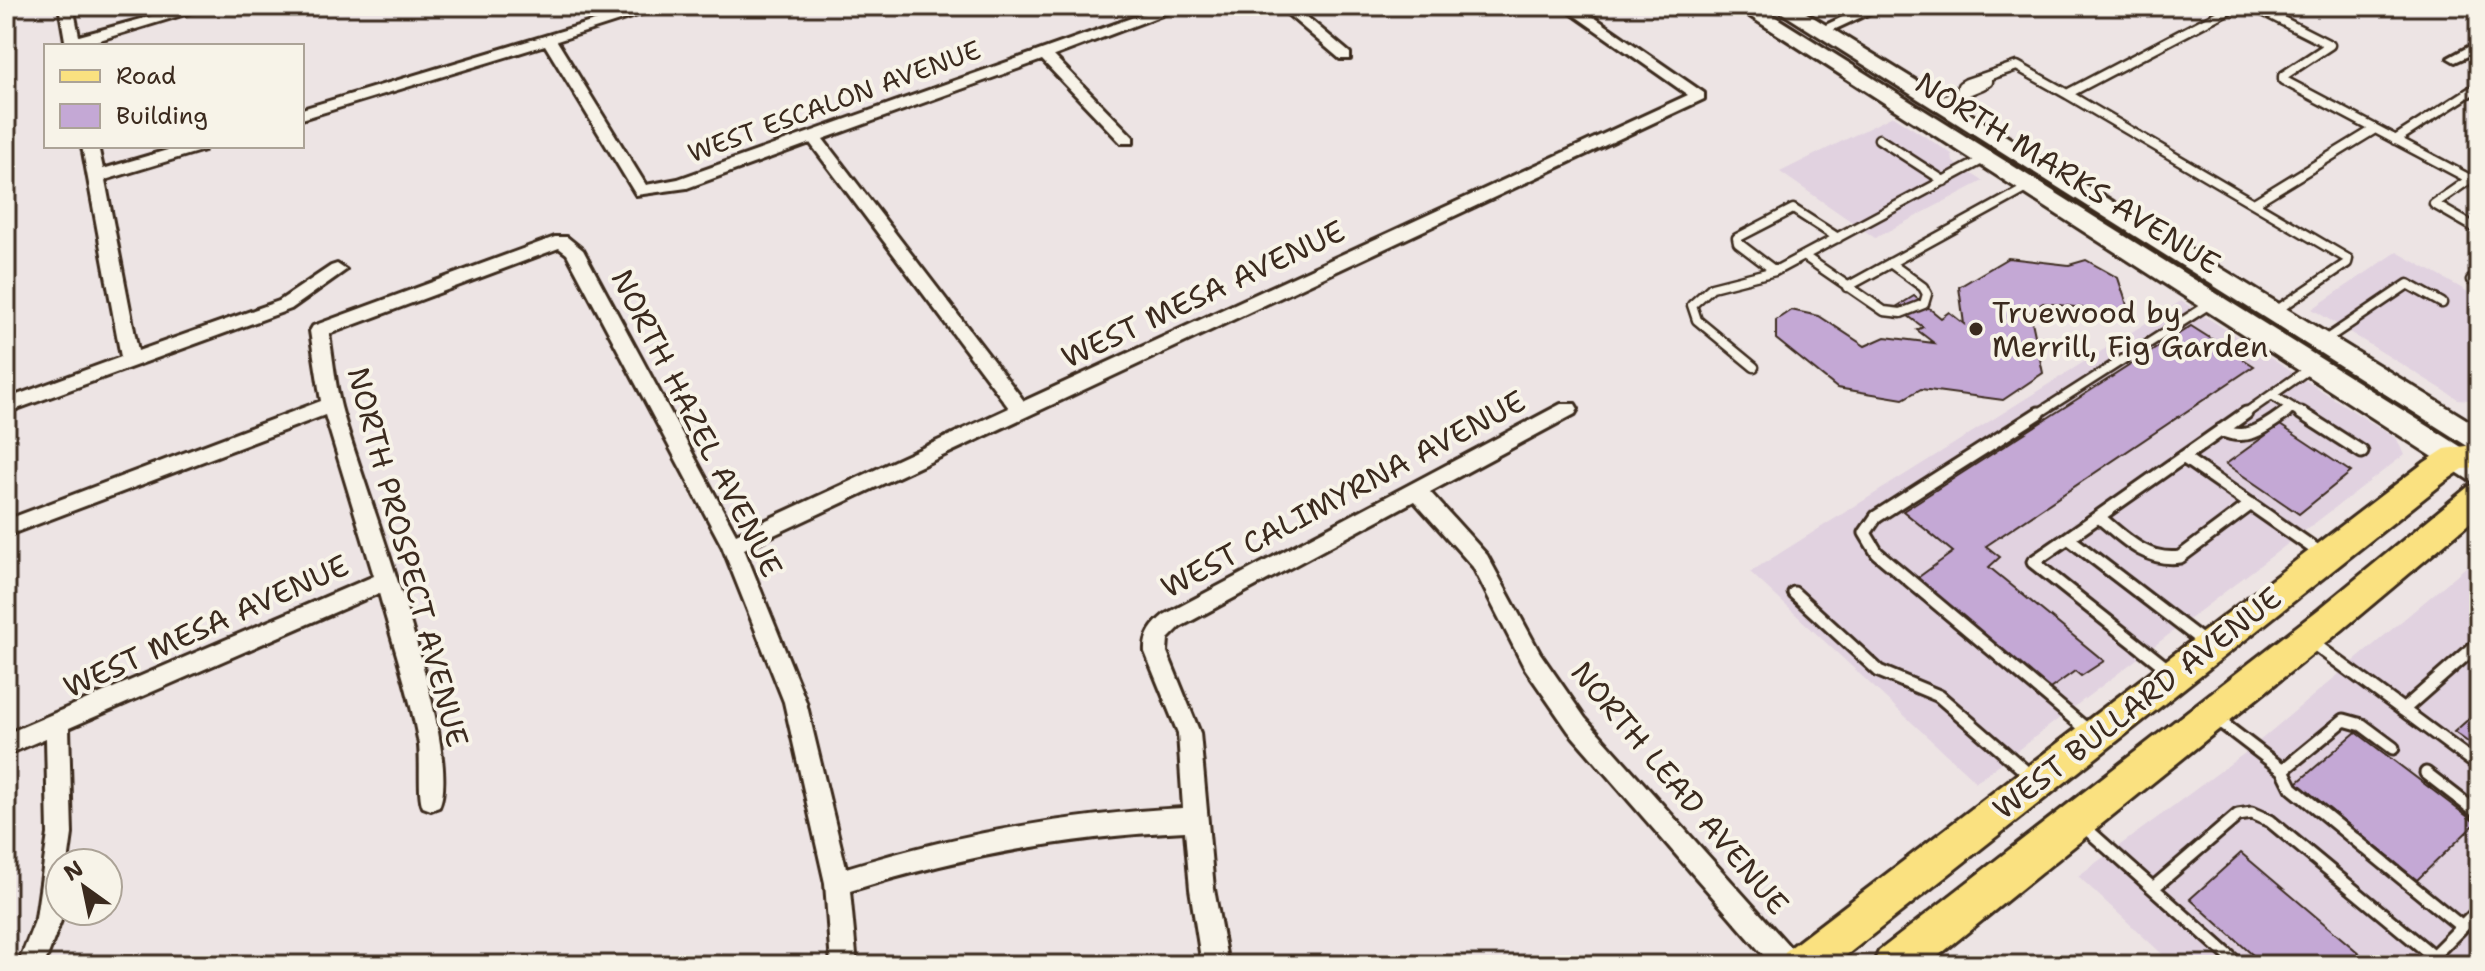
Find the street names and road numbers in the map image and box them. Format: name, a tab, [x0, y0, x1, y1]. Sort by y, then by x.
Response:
street label: WEST ESCALON AVENUE	[683, 32, 985, 170]
street label: NORTH MARKS AVENUE	[1908, 62, 2228, 284]
street label: WEST MESA AVENUE	[1055, 210, 1351, 378]
street label: NORTH HAZEL AVENUE	[601, 262, 793, 584]
street label: NORTH PROSPECT AVENUE	[338, 363, 478, 751]
street label: WEST CALIMYRNA AVENUE	[1154, 380, 1532, 608]
street label: WEST MESA AVENUE	[57, 545, 355, 707]
street label: WEST BULLARD AVENUE	[1984, 577, 2290, 829]
street label: NORTH LEAD AVENUE	[1562, 653, 1798, 923]

